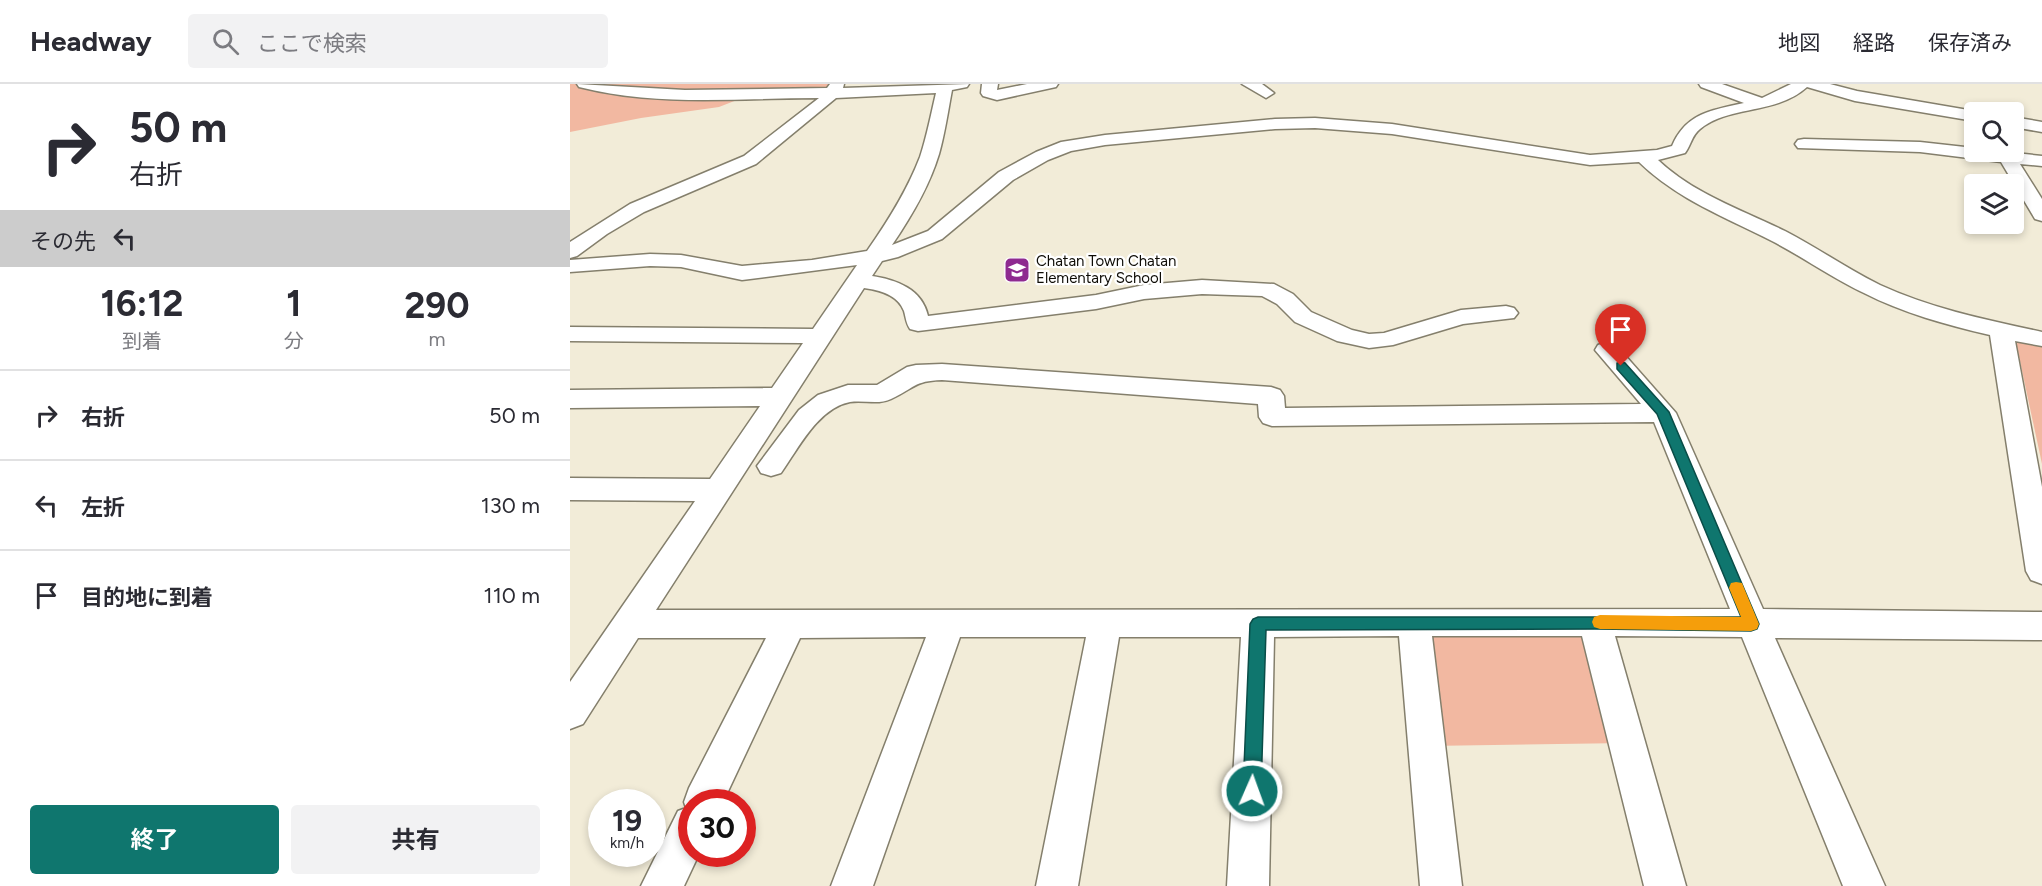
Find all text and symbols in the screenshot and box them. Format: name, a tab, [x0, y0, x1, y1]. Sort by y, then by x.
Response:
search box	[188, 14, 608, 68]
text: Headway	[30, 24, 152, 58]
icon: search	[209, 25, 242, 58]
text: ここで検索	[257, 30, 367, 57]
text: 地図	[1778, 30, 1820, 55]
text: 経路	[1853, 30, 1895, 55]
text: 保存済み	[1928, 30, 2012, 55]
text: 50 m	[129, 102, 227, 153]
map controls	[1964, 102, 2024, 234]
button: search	[1964, 102, 2024, 162]
icon: right	[30, 108, 108, 186]
text: 右折	[129, 158, 183, 191]
button: layers	[1964, 174, 2024, 234]
icon: left	[108, 222, 141, 255]
text: その先	[30, 228, 96, 255]
place label: Chatan Town Chatan Elementary School	[1036, 252, 1176, 287]
school or university icon: Chatan Town Chatan Elementary School	[1002, 255, 1032, 285]
text: 16:12	[100, 282, 183, 325]
text: 1	[286, 282, 302, 325]
text: 290	[404, 284, 469, 327]
pin	[1595, 304, 1646, 366]
icon: arrive	[1604, 313, 1637, 346]
text: m	[428, 327, 445, 351]
text: 到着	[122, 329, 162, 353]
text: 分	[284, 329, 304, 353]
icon: right	[30, 399, 63, 432]
text: 50 m	[489, 402, 540, 429]
text: 右折	[81, 404, 125, 431]
icon: left	[30, 489, 63, 522]
text: 130 m	[481, 492, 540, 519]
text: 左折	[81, 494, 125, 521]
icon: arrive	[30, 579, 63, 612]
text: 110 m	[484, 582, 540, 609]
text: 目的地に到着	[81, 584, 213, 611]
position arrow	[1220, 759, 1284, 823]
speed limit sign: 30	[678, 789, 756, 867]
text: 19	[612, 802, 642, 839]
button: 終了	[30, 805, 279, 874]
button: 共有	[291, 805, 540, 874]
text: km/h	[610, 834, 644, 852]

